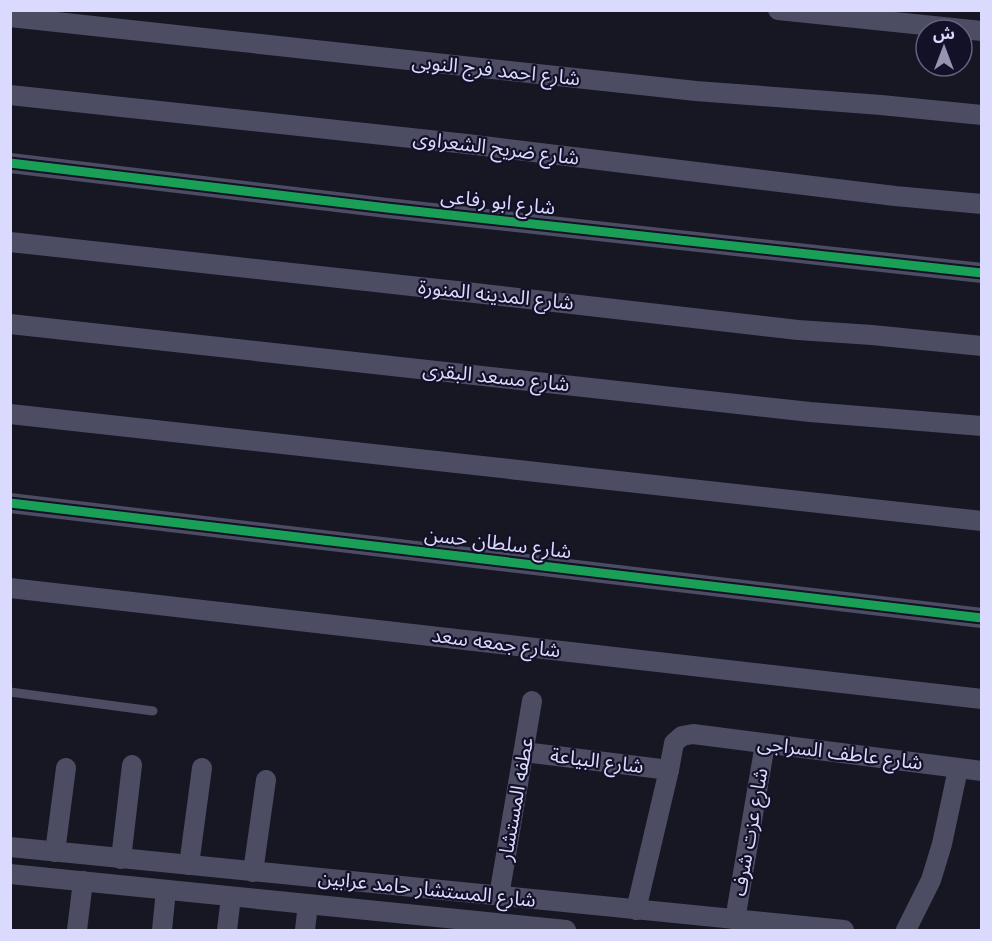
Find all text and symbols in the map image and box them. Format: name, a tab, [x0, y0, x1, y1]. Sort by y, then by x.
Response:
north arrow	[914, 18, 974, 78]
text: ش	[933, 23, 955, 45]
street label: شارع احمد فرج النوبى	[410, 48, 582, 93]
street label: شارع ضريح الشعراوى	[411, 124, 581, 173]
street label: شارع ابو رفاعى	[439, 183, 557, 222]
street label: شارع المدينه المنورة	[417, 273, 575, 318]
street label: شارع مسعد البقرى	[421, 356, 571, 399]
street label: شارع سلطان حسن	[423, 521, 573, 566]
street label: شارع جمعه سعد	[430, 622, 562, 665]
street label: شارع عاطف السراجى	[756, 729, 924, 778]
street label: عطفه المستشار	[492, 735, 540, 864]
street label: شارع البياعة	[549, 742, 645, 781]
street label: شارع عزت شرف	[725, 766, 776, 898]
street label: شارع المستشار حامد عرابين	[317, 864, 537, 915]

